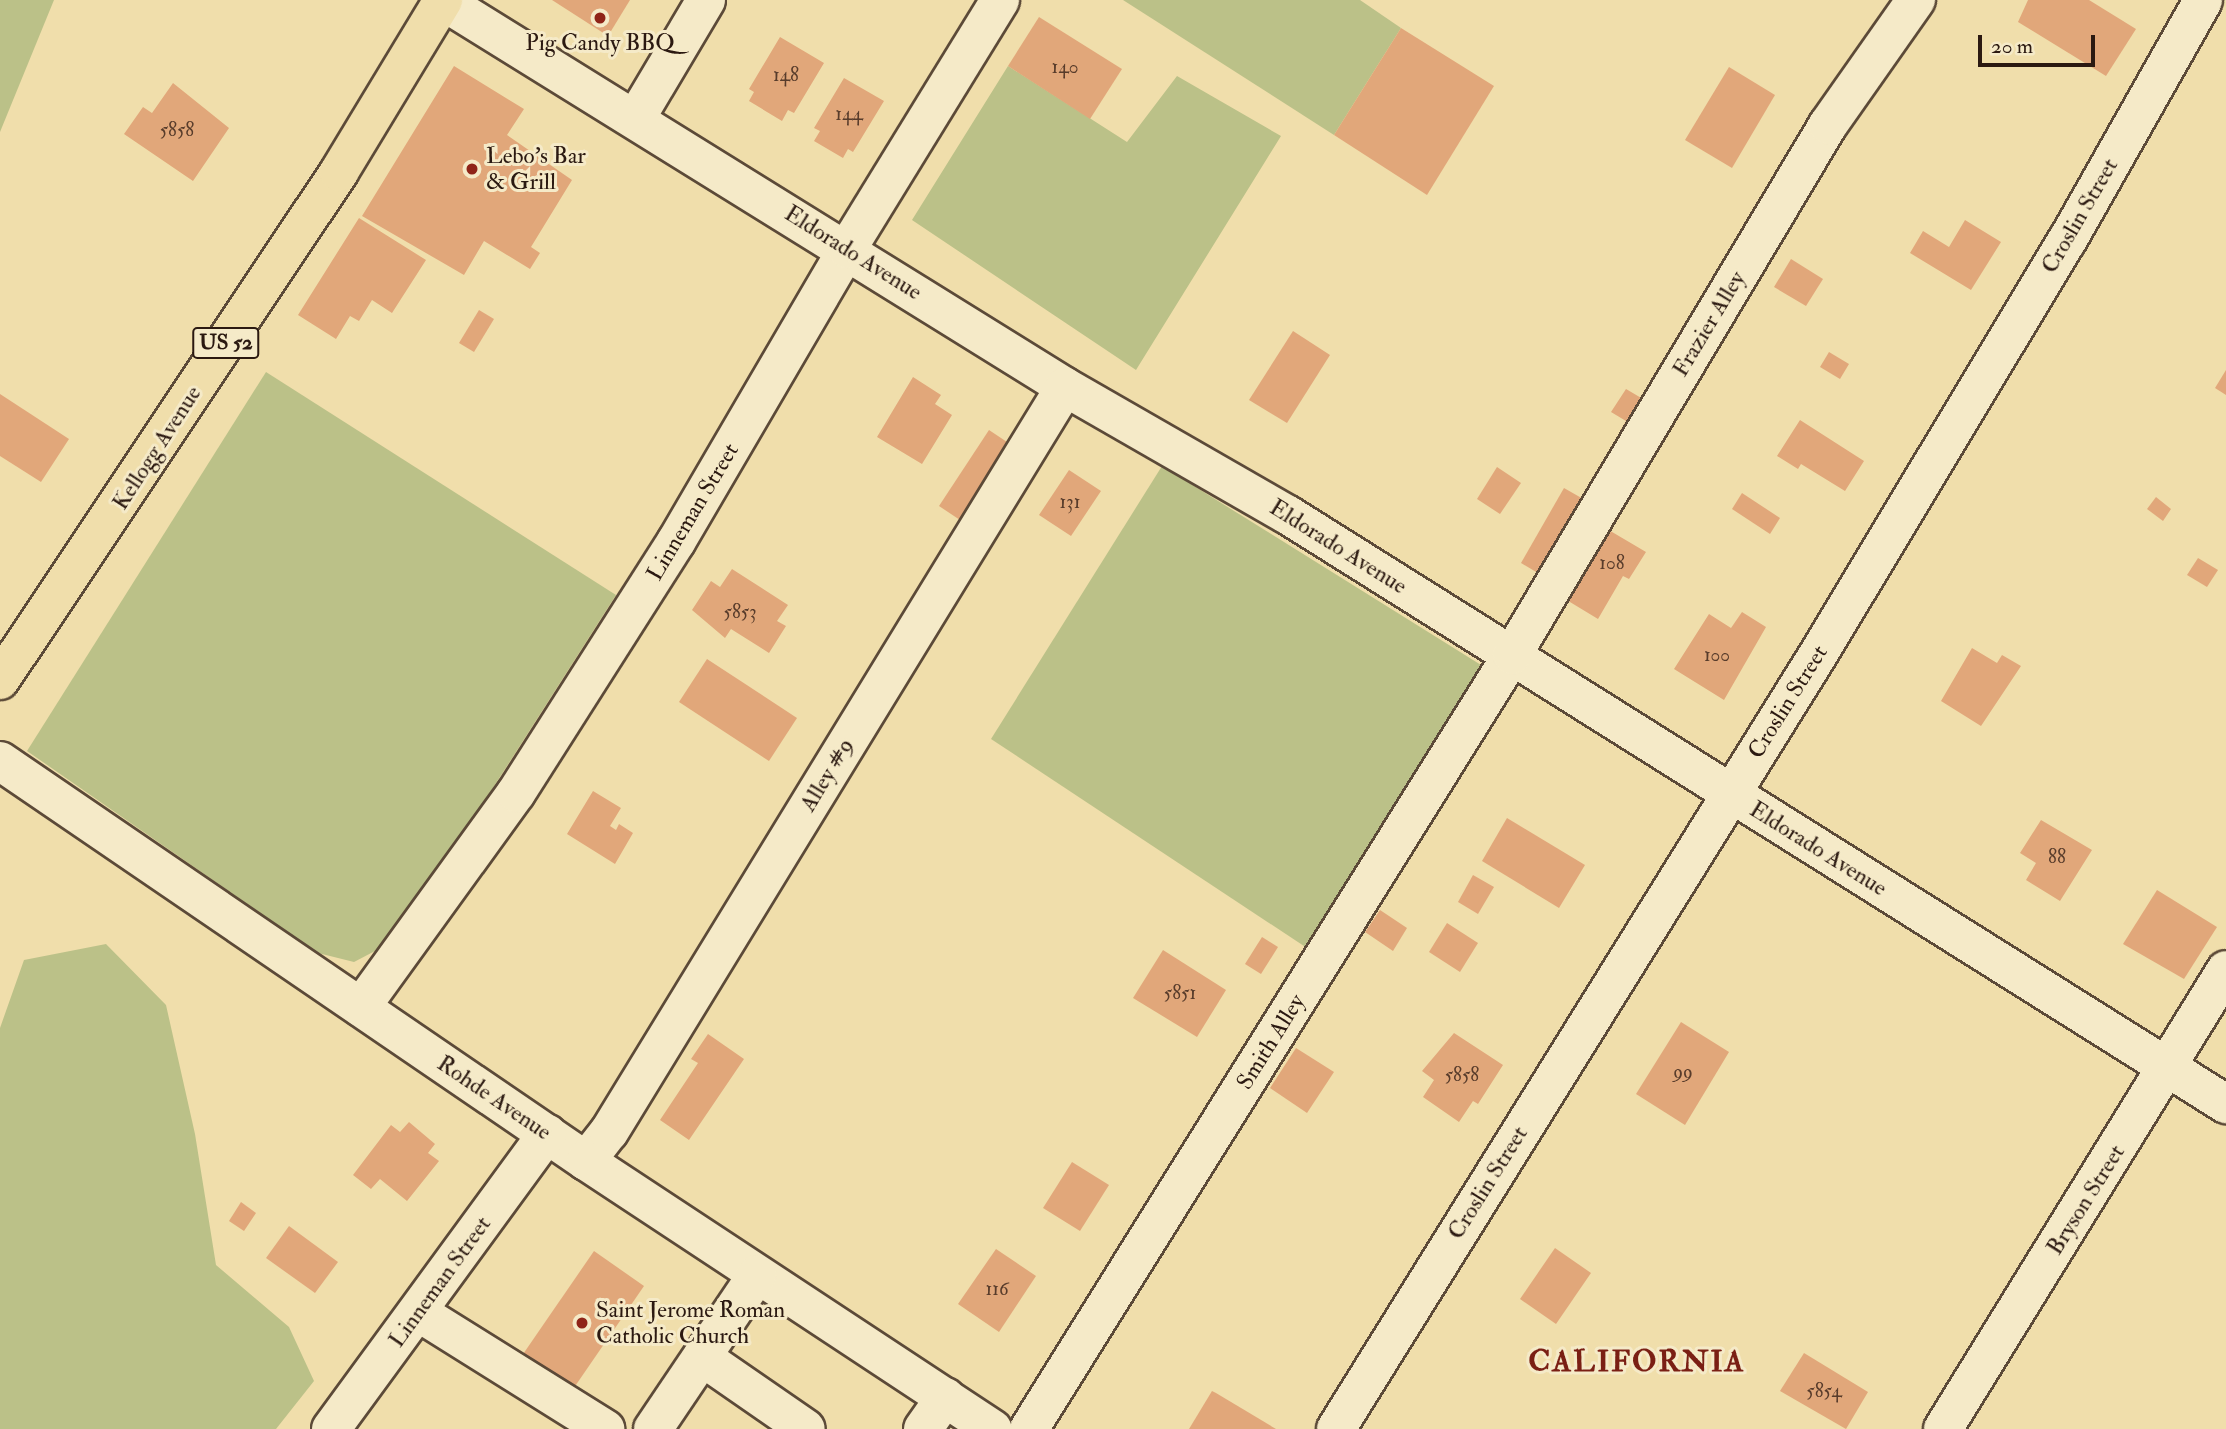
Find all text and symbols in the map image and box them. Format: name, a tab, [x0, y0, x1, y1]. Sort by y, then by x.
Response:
marker: Pig Candy BBQ	[592, 10, 608, 26]
scale bar	[1981, 21, 2098, 65]
place label: Pig Candy BBQ	[525, 29, 675, 57]
text: 20 m	[1991, 33, 2033, 60]
house number: 140	[1052, 57, 1078, 79]
house number: 148	[773, 65, 799, 87]
house number: 144	[835, 104, 863, 126]
house number: 5858	[160, 120, 194, 142]
place label: Lebo's Bar & Grill	[486, 142, 586, 196]
street label: Croslin Street	[2036, 154, 2124, 278]
marker: Lebo's Bar & Grill	[464, 161, 480, 177]
street label: Eldorado Avenue	[779, 200, 927, 306]
street label: Frazier Alley	[1667, 266, 1751, 382]
road number: US 52	[191, 326, 261, 360]
street label: Kellogg Avenue	[107, 381, 207, 515]
street label: Linneman Street	[641, 438, 745, 586]
house number: 131	[1060, 492, 1080, 514]
street label: Eldorado Avenue	[1264, 494, 1412, 600]
house number: 108	[1599, 553, 1625, 575]
house number: 5853	[724, 602, 756, 624]
street label: Croslin Street	[1742, 640, 1834, 764]
house number: 100	[1704, 645, 1730, 667]
street label: Alley #9	[794, 733, 860, 817]
street label: Eldorado Avenue	[1744, 796, 1892, 902]
house number: 88	[2048, 847, 2066, 869]
house number: 5851	[1164, 983, 1196, 1005]
street label: Smith Alley	[1231, 989, 1311, 1095]
street label: Rohde Avenue	[432, 1050, 556, 1146]
house number: 99	[1673, 1062, 1693, 1084]
house number: 5858	[1445, 1065, 1479, 1087]
street label: Croslin Street	[1442, 1121, 1534, 1245]
street label: Bryson Street	[2041, 1140, 2131, 1260]
street label: Linneman Street	[383, 1211, 497, 1353]
house number: 116	[985, 1279, 1009, 1301]
place label: Saint Jerome Roman Catholic Church	[596, 1296, 785, 1350]
marker: Saint Jerome Roman Catholic Church	[574, 1315, 590, 1331]
district label: CALIFORNIA	[1530, 1344, 1744, 1380]
house number: 5854	[1806, 1381, 1842, 1403]

